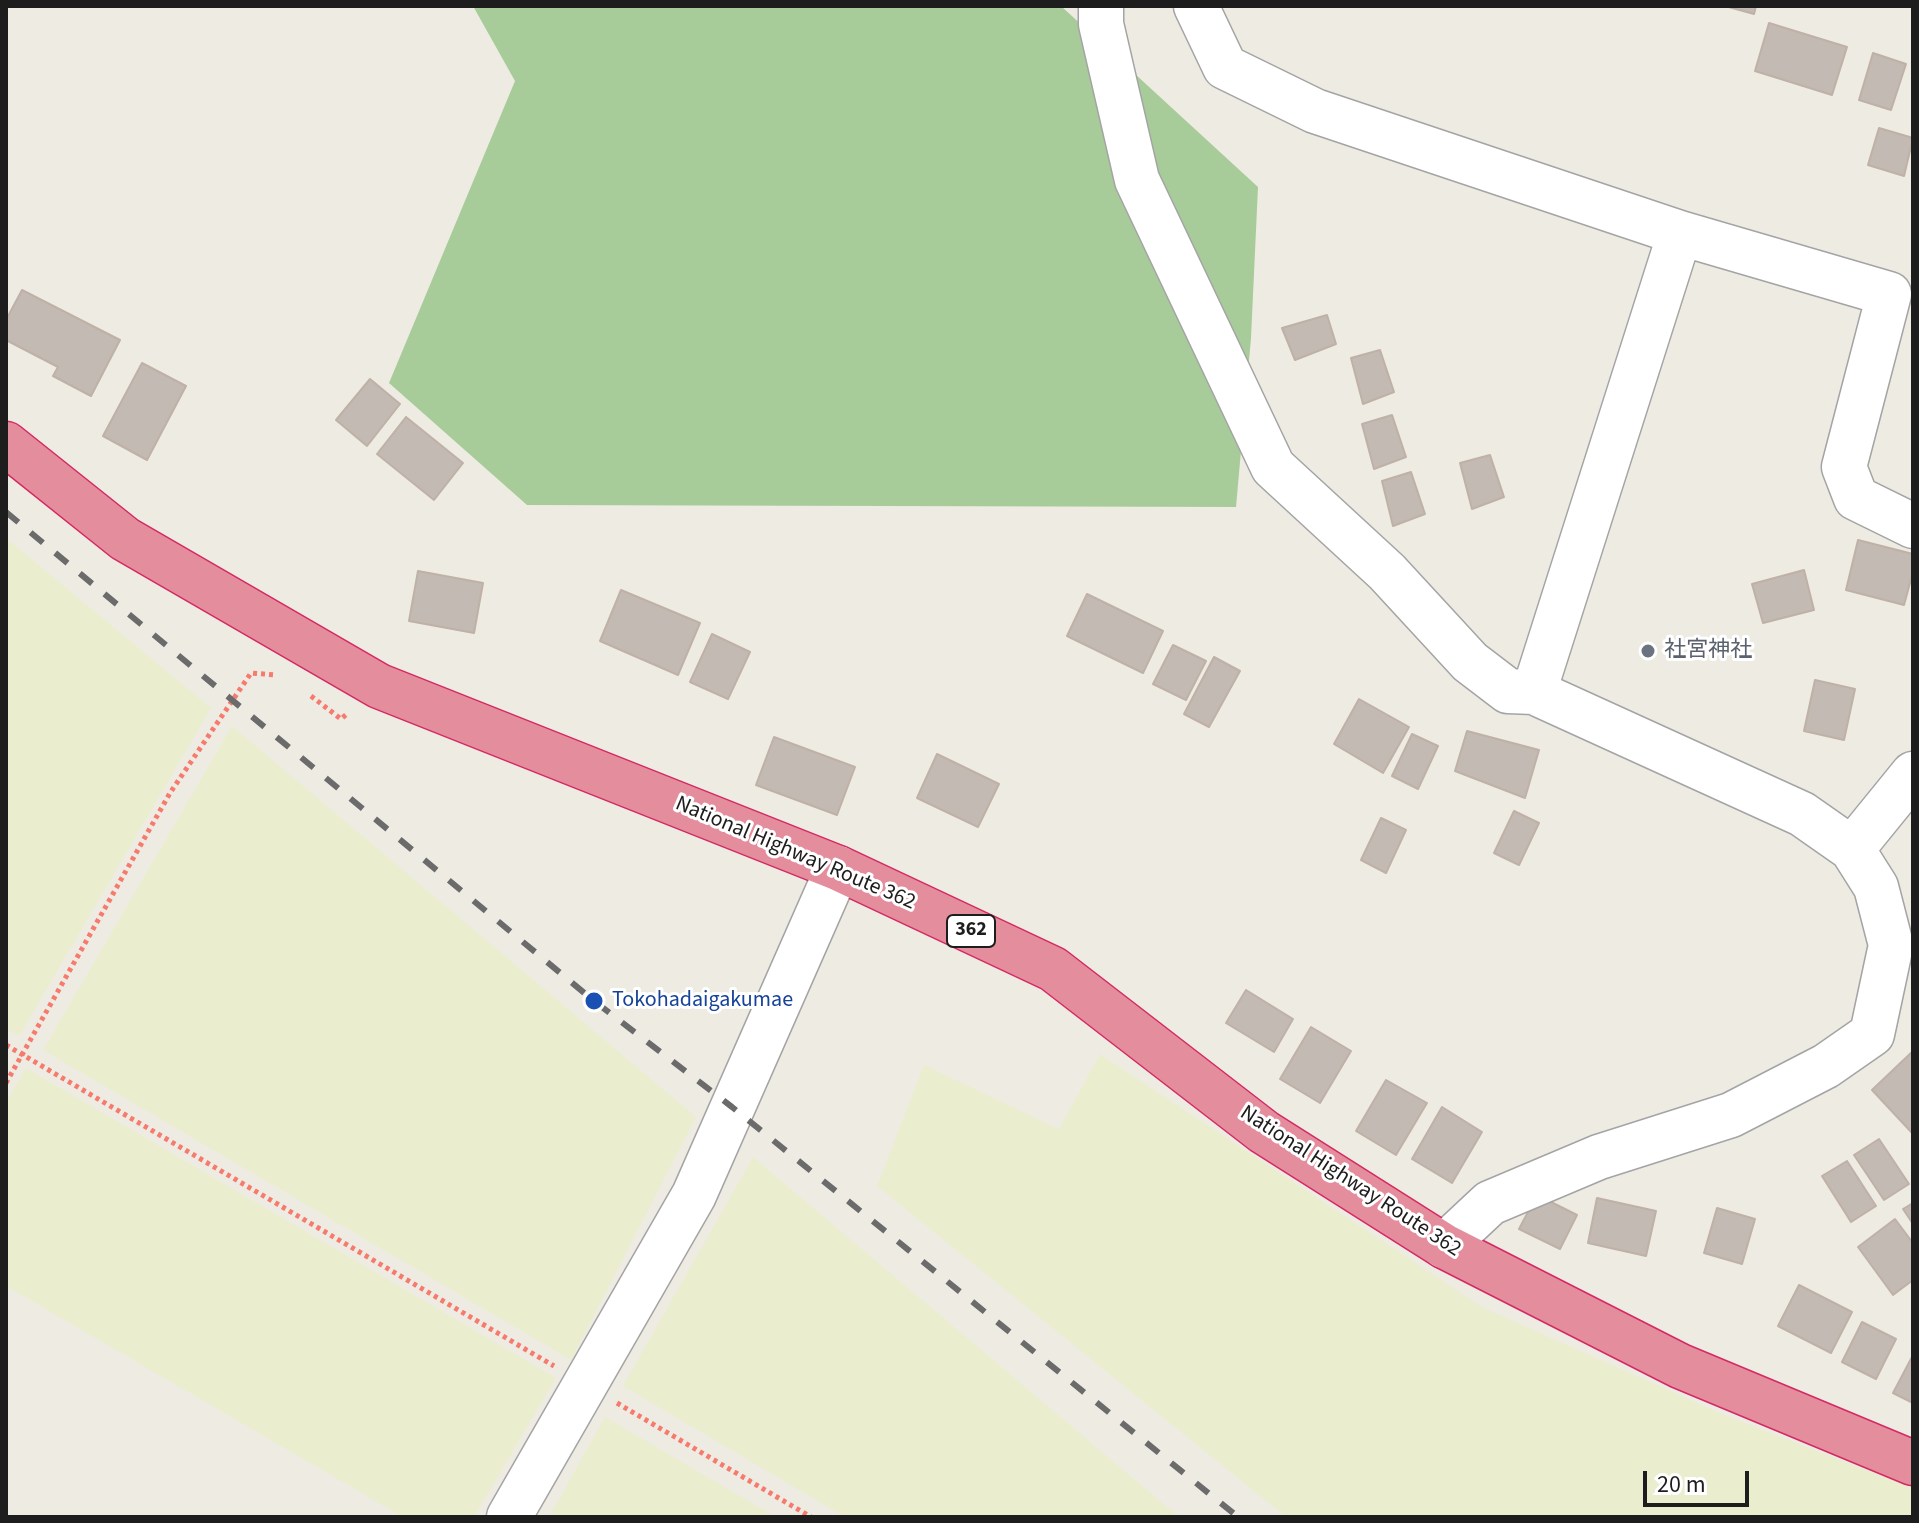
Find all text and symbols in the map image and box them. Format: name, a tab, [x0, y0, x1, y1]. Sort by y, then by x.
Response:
place label: 社宮神社	[1664, 638, 1752, 664]
marker: 社宮神社	[1639, 642, 1657, 660]
street label: National Highway Route 362	[671, 791, 919, 917]
road number: 362	[947, 915, 995, 947]
place label: Tokohadaigakumae	[612, 988, 793, 1014]
marker: Tokohadaigakumae	[583, 990, 605, 1012]
street label: National Highway Route 362	[1234, 1101, 1466, 1263]
scale bar	[1647, 1455, 1753, 1505]
text: 20 m	[1657, 1467, 1706, 1502]

